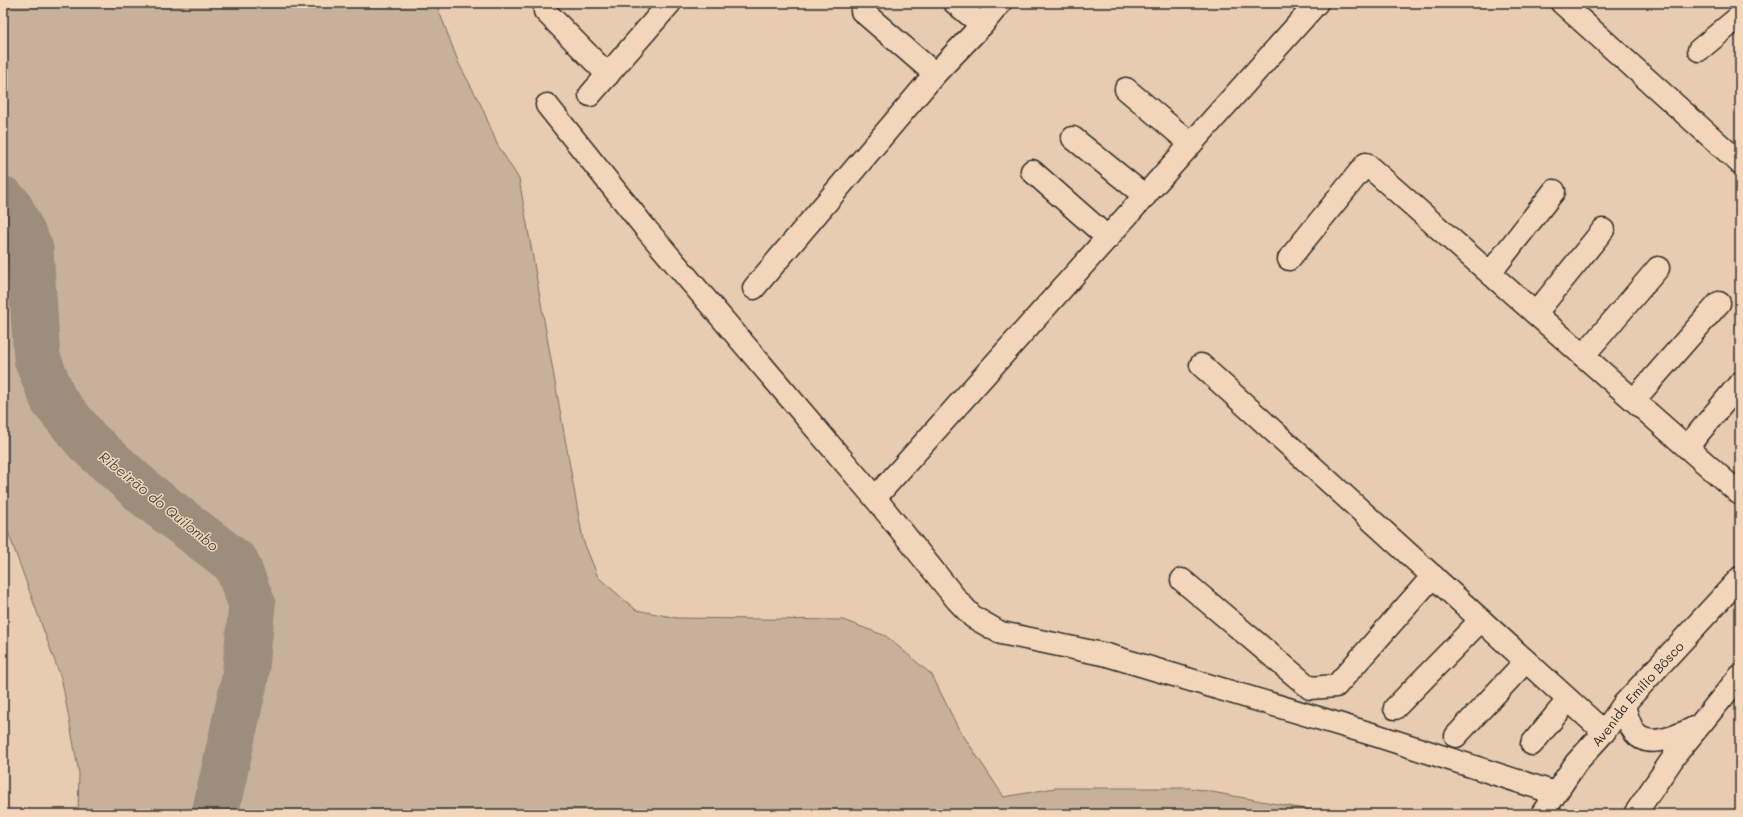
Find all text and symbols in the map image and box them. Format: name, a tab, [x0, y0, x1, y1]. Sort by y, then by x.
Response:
water label: Ribeirão do Quilombo	[95, 447, 223, 555]
street label: Avenida Emílio Bôsco	[1587, 637, 1687, 749]

